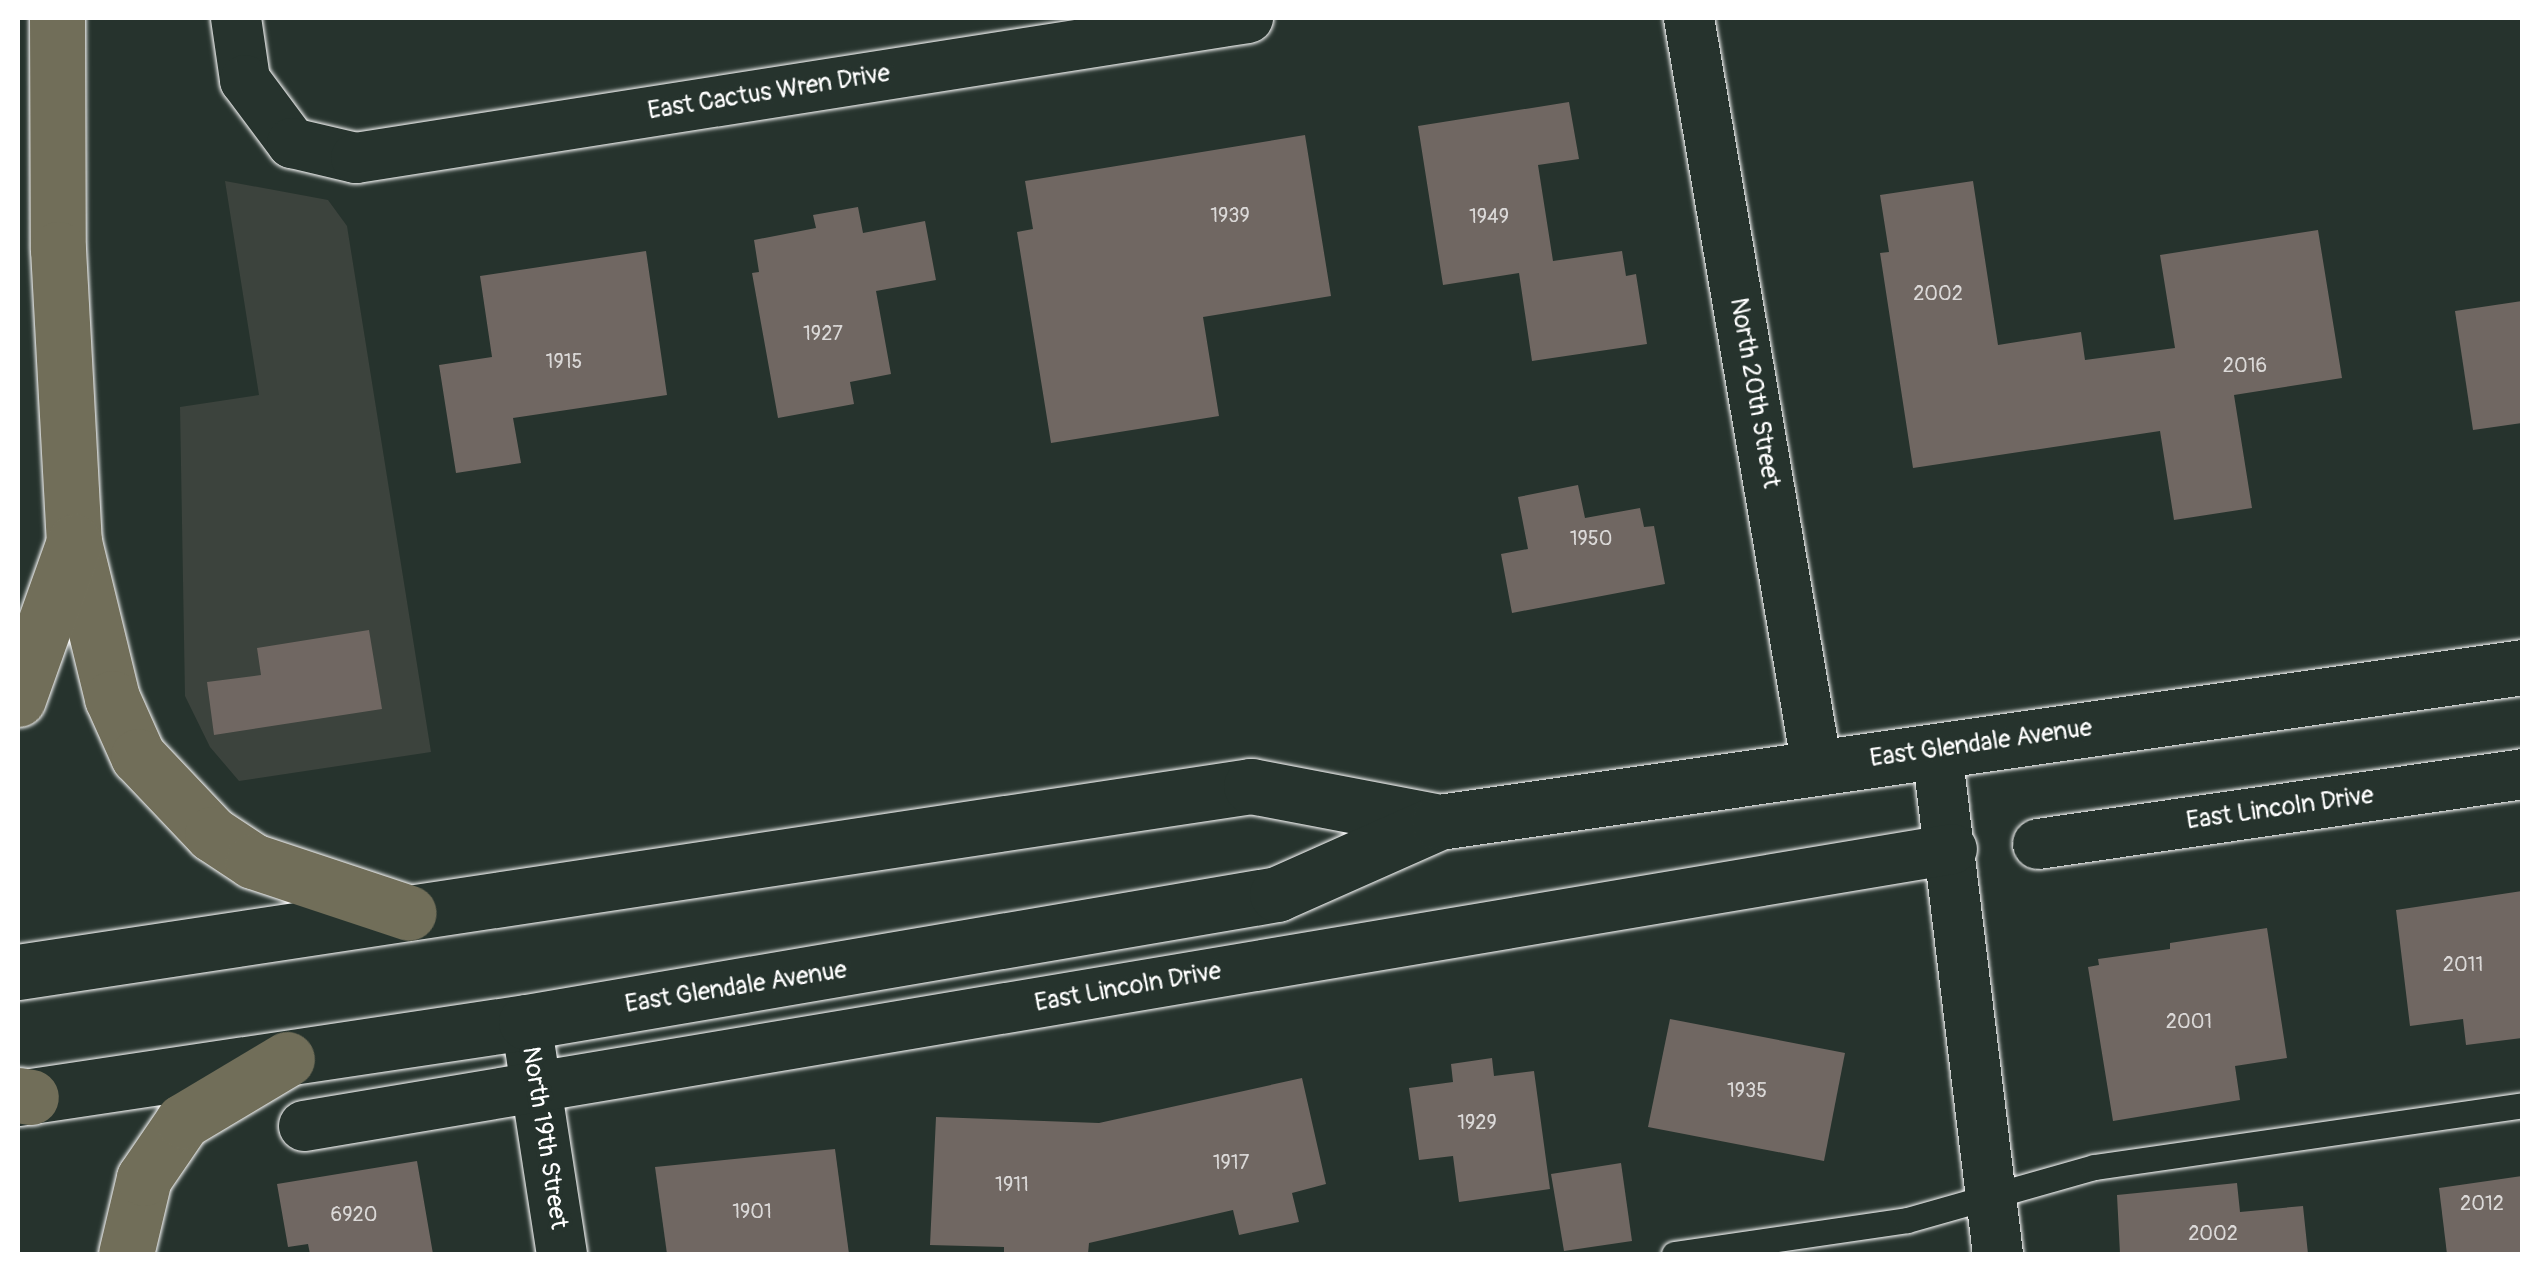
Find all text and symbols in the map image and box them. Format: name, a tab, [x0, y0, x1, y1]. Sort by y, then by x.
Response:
street label: East Cactus Wren Drive	[646, 59, 892, 127]
house number: 1939	[1210, 203, 1250, 227]
house number: 1949	[1469, 204, 1509, 228]
house number: 2002	[1913, 281, 1963, 305]
street label: North 20th Street	[1723, 296, 1785, 490]
house number: 1927	[803, 321, 843, 345]
house number: 1915	[546, 349, 582, 373]
house number: 2016	[2223, 353, 2267, 377]
house number: 1950	[1570, 526, 1612, 550]
street label: East Glendale Avenue	[1868, 714, 2094, 774]
street label: East Lincoln Drive	[2184, 781, 2376, 837]
house number: 2011	[2443, 952, 2483, 976]
street label: East Glendale Avenue	[623, 956, 849, 1020]
street label: East Lincoln Drive	[1032, 957, 1224, 1019]
house number: 2001	[2166, 1009, 2212, 1033]
street label: North 19th Street	[515, 1045, 573, 1231]
house number: 1935	[1727, 1078, 1767, 1102]
house number: 1929	[1457, 1110, 1497, 1134]
house number: 1917	[1213, 1150, 1249, 1174]
house number: 1911	[995, 1172, 1029, 1196]
house number: 2012	[2460, 1191, 2504, 1215]
house number: 1901	[732, 1199, 772, 1223]
house number: 6920	[331, 1202, 377, 1226]
house number: 2002	[2188, 1221, 2238, 1245]

